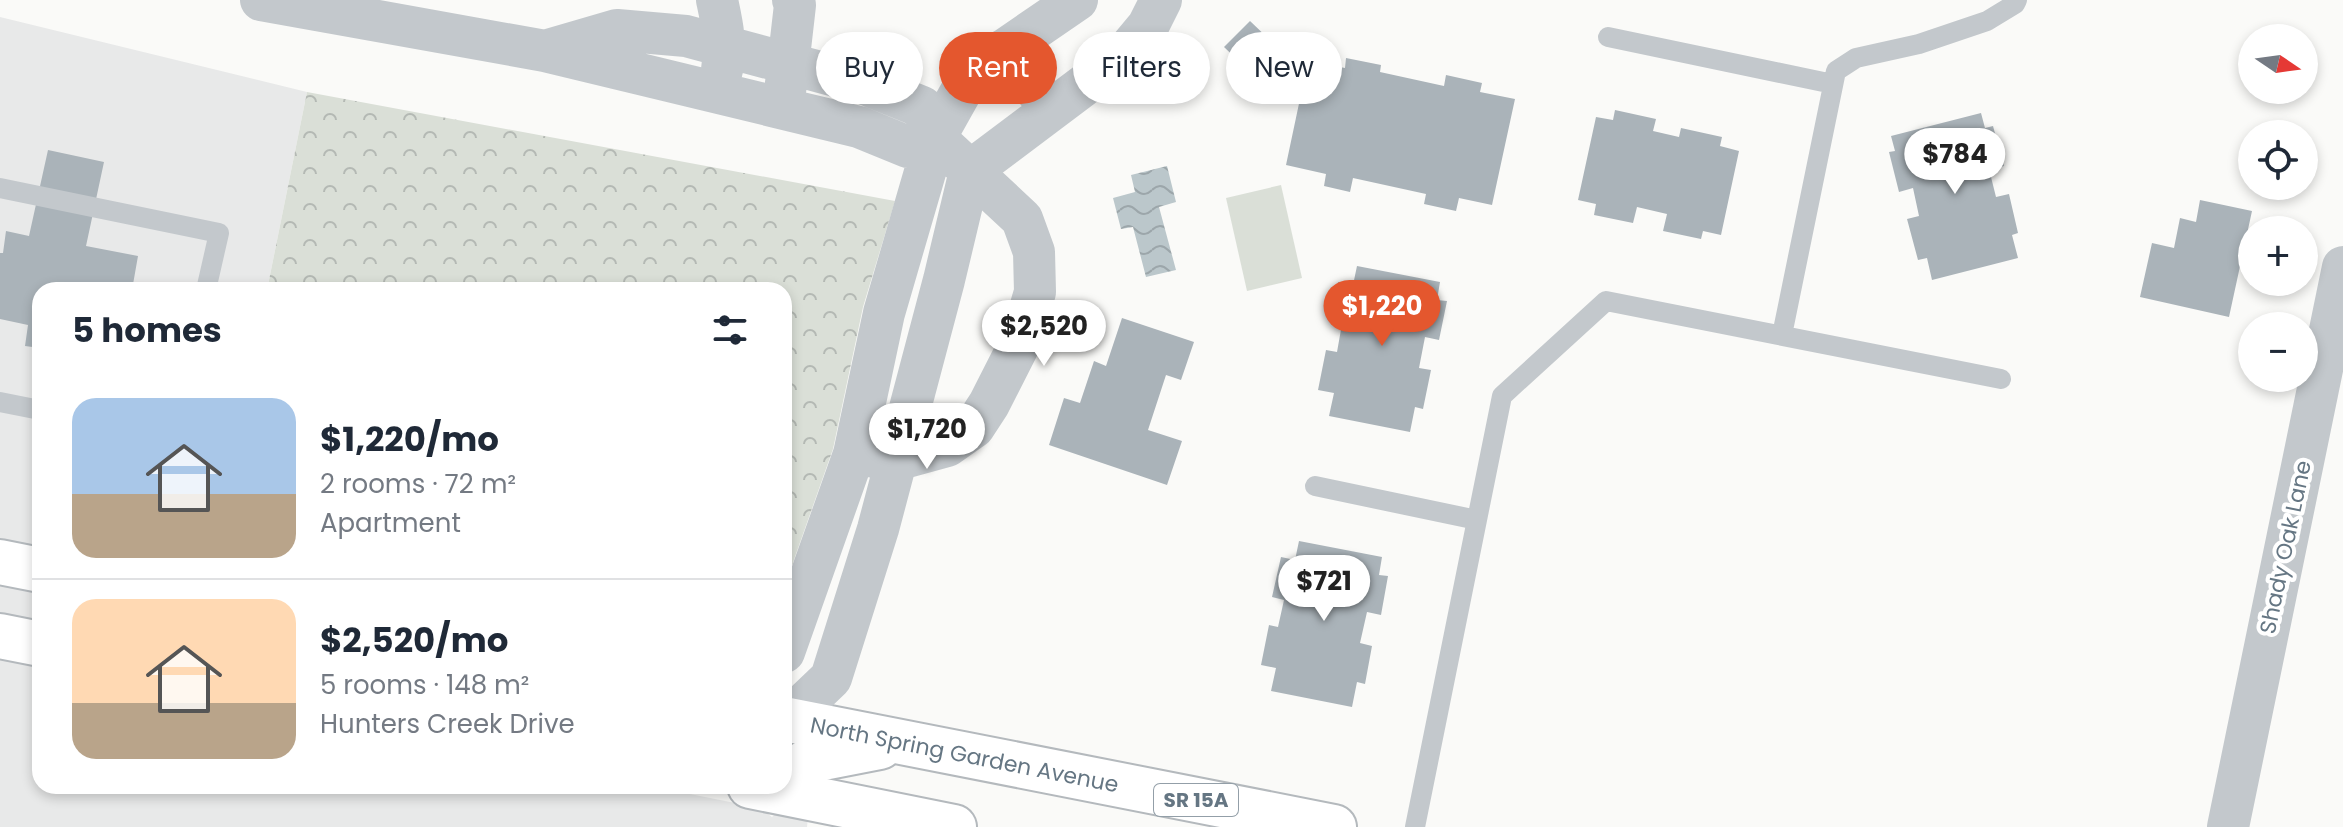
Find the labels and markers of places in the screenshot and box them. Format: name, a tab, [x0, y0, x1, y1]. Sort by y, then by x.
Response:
pin: $784	[1908, 128, 2002, 196]
pin: $1,220	[1317, 280, 1447, 348]
pin: $2,520	[979, 300, 1109, 368]
pin: $1,720	[862, 403, 992, 471]
pin: $721	[1277, 555, 1371, 623]

